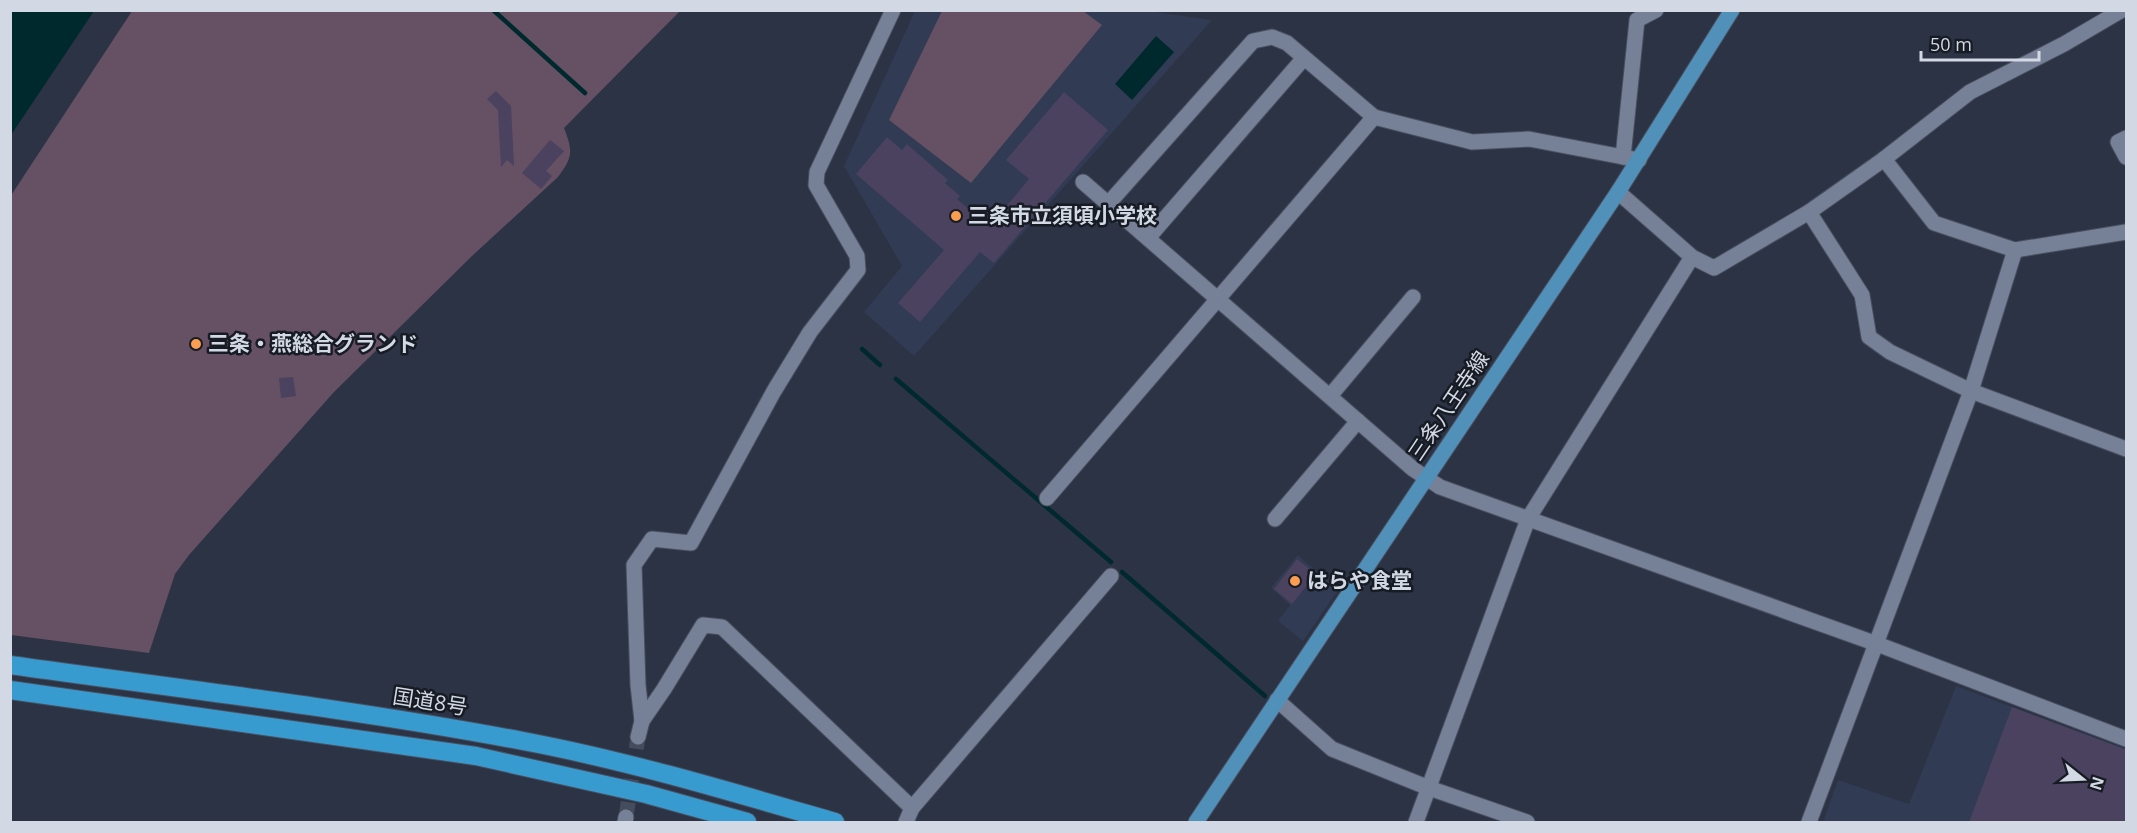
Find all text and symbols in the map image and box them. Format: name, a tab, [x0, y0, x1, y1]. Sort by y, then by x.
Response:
scale bar	[1921, 24, 2040, 62]
text: 50 m	[1930, 32, 1972, 56]
place label: 三条市立須頃小学校	[968, 201, 1157, 229]
marker: 三条市立須頃小学校	[949, 209, 963, 223]
place label: 三条・燕総合グランド	[208, 329, 418, 357]
marker: 三条・燕総合グランド	[189, 337, 203, 351]
street label: 三条八王寺線	[1401, 345, 1495, 465]
place label: はらや食堂	[1307, 566, 1412, 594]
marker: はらや食堂	[1288, 574, 1302, 588]
street label: 国道8号	[391, 681, 469, 721]
north arrow	[2053, 749, 2113, 809]
text: N	[2085, 774, 2110, 793]

